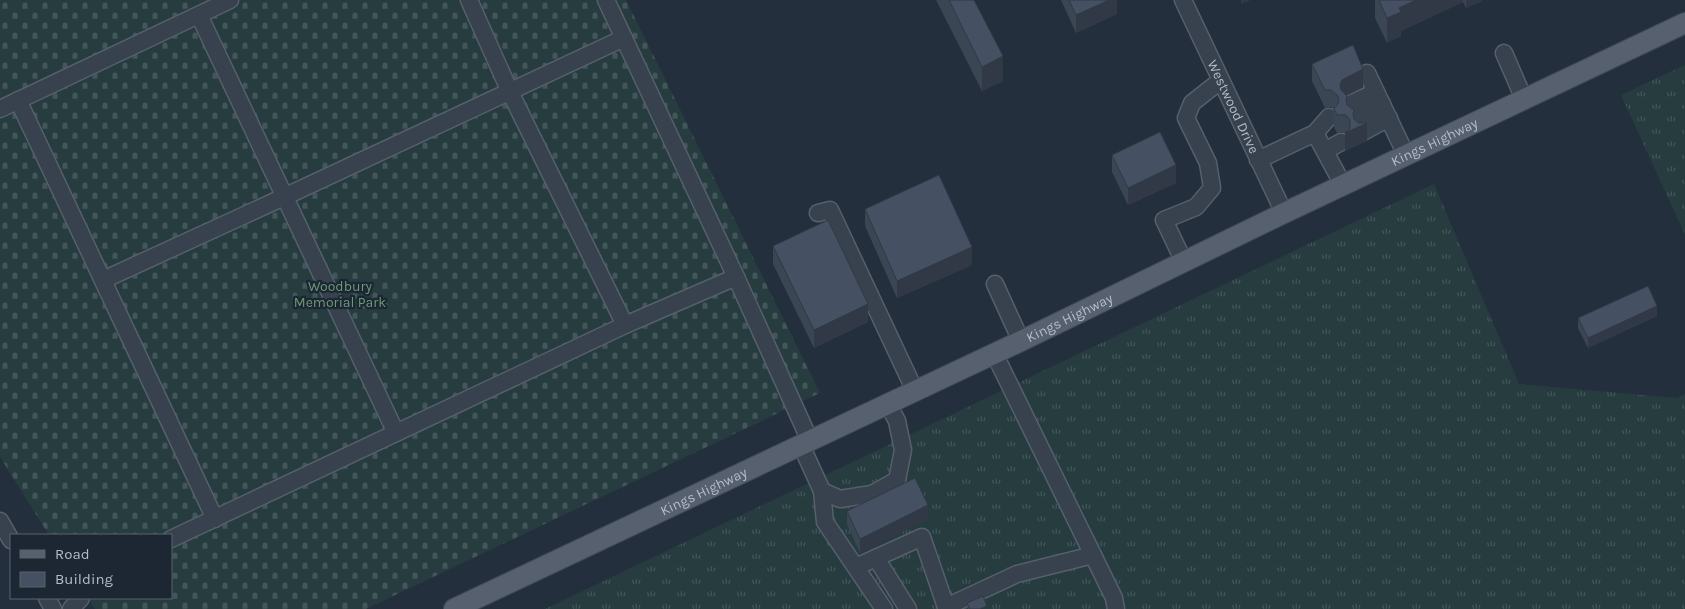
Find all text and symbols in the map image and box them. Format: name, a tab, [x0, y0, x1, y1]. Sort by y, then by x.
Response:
street label: Westwood Drive	[1204, 57, 1263, 156]
street label: Kings Highway	[1388, 114, 1481, 170]
park label: Woodbury Memorial Park	[294, 278, 386, 311]
street label: Kings Highway	[1023, 289, 1116, 346]
street label: Kings Highway	[657, 463, 750, 519]
legend	[10, 534, 172, 599]
text: Road	[55, 545, 90, 563]
text: Building	[55, 570, 113, 588]

